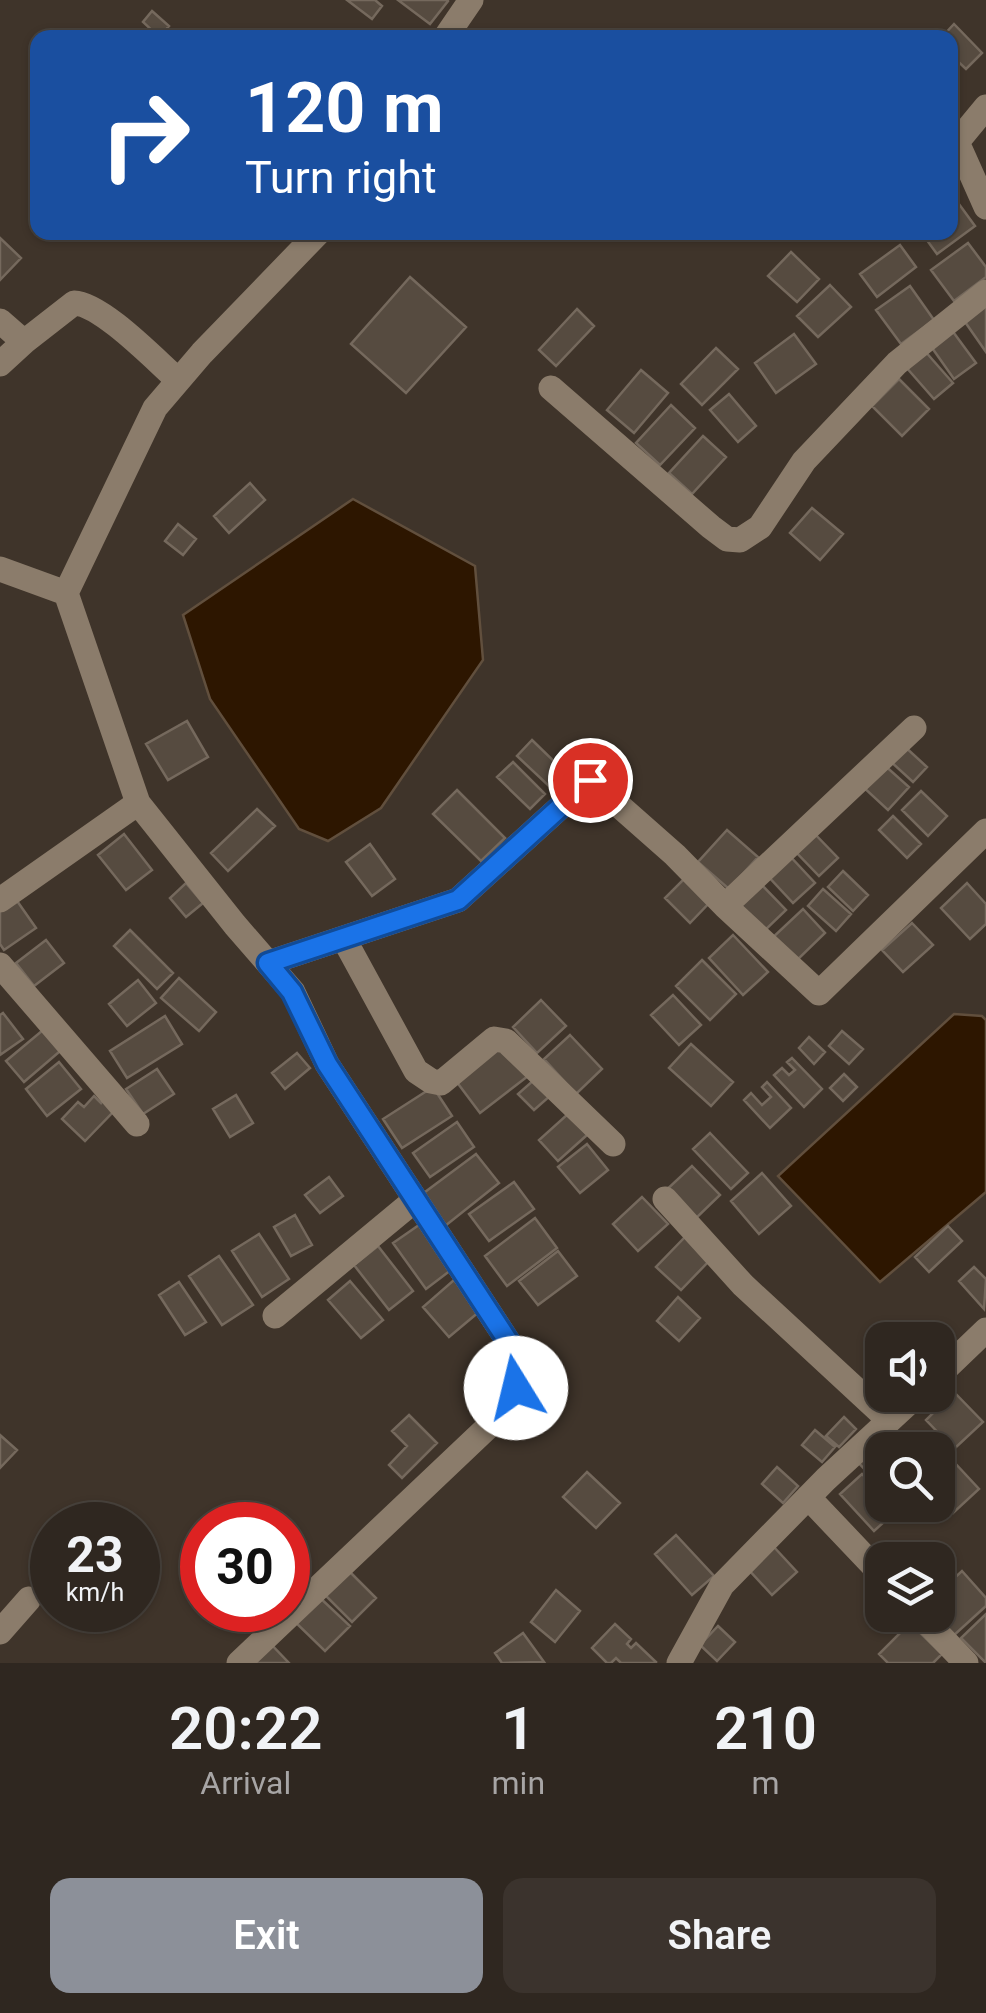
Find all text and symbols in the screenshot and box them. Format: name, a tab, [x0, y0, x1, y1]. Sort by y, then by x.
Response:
text: 120 m	[245, 67, 444, 149]
icon: right	[80, 70, 210, 200]
text: Turn right	[245, 151, 437, 204]
pin	[548, 738, 633, 823]
icon: arrive	[563, 753, 618, 808]
map controls	[865, 1322, 955, 1632]
button: sound	[865, 1322, 955, 1412]
position arrow	[464, 1336, 568, 1440]
button: search	[865, 1432, 955, 1522]
speed limit sign: 30	[180, 1502, 310, 1632]
text: 23	[66, 1526, 124, 1584]
button: layers	[865, 1542, 955, 1632]
text: km/h	[66, 1578, 124, 1607]
text: 20:22	[169, 1693, 323, 1764]
text: 1	[501, 1693, 535, 1764]
text: 210	[714, 1693, 817, 1764]
text: Arrival	[200, 1764, 291, 1802]
text: min	[492, 1764, 545, 1802]
text: m	[751, 1764, 780, 1802]
button: Exit	[50, 1878, 483, 1993]
button: Share	[503, 1878, 936, 1993]

